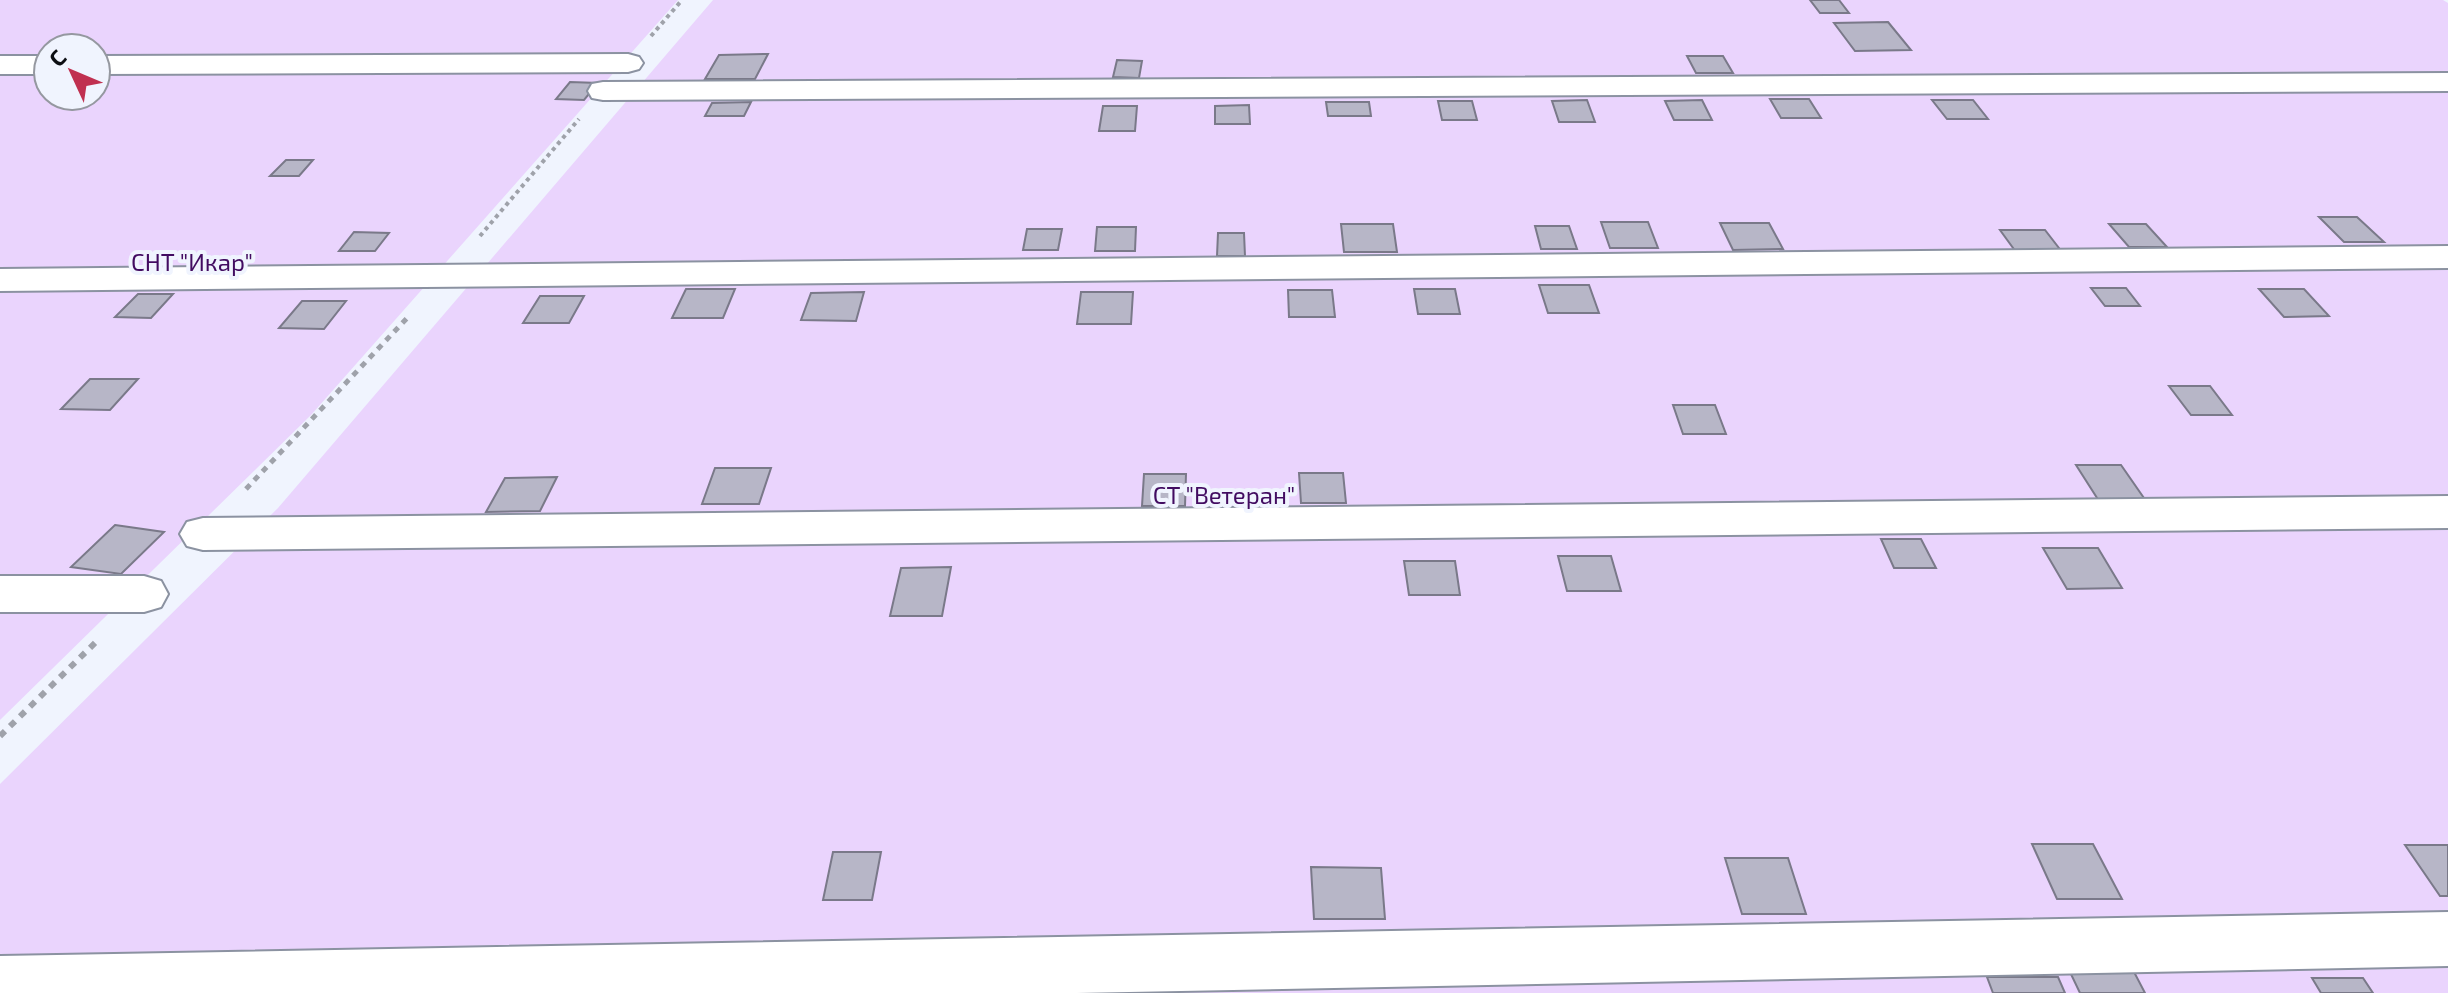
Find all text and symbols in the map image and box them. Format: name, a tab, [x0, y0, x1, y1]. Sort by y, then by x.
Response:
north arrow	[32, 32, 112, 112]
text: С	[43, 44, 71, 71]
park label: СНТ "Икар"	[131, 247, 253, 276]
park label: СТ "Ветеран"	[1153, 480, 1295, 509]

